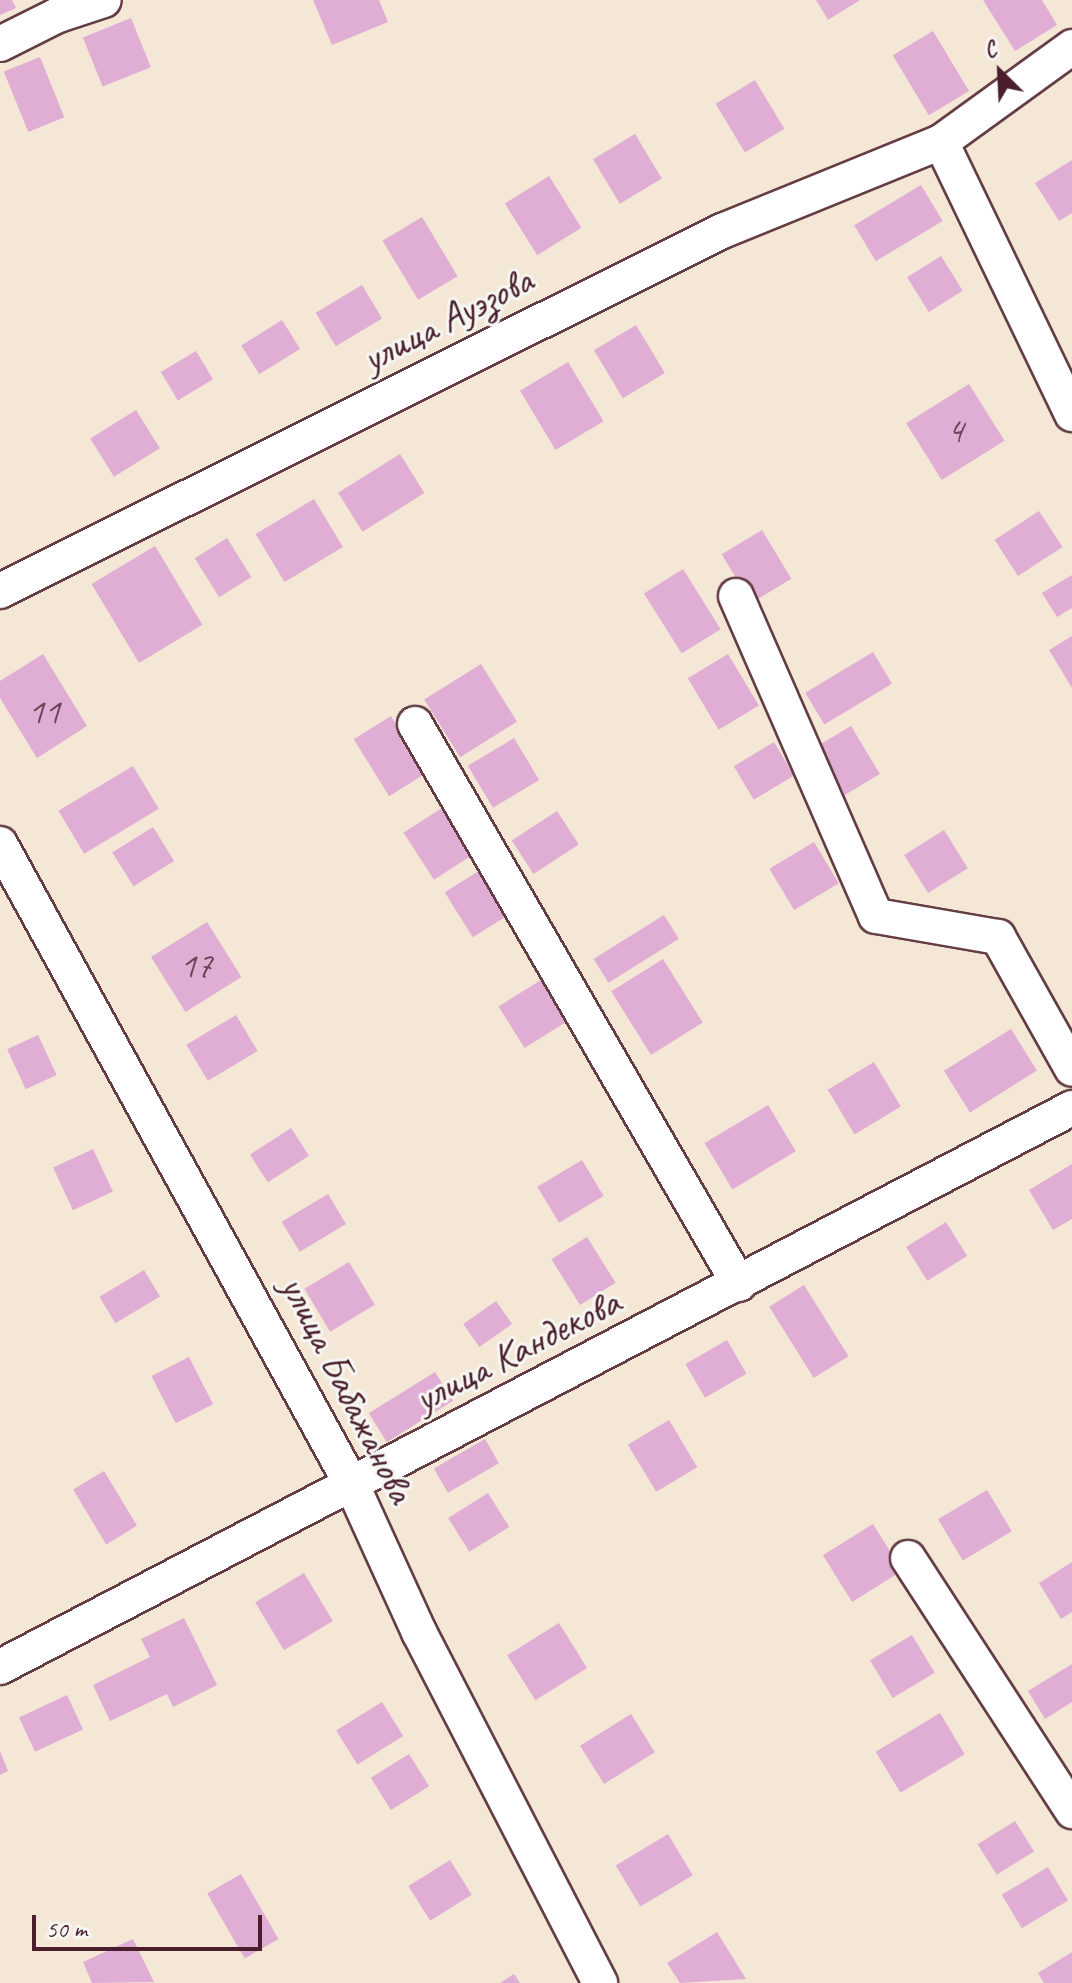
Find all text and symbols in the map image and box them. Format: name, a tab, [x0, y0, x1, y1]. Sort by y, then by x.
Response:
north arrow	[960, 32, 1040, 112]
text: С	[980, 35, 1001, 65]
street label: улица Ауэзова	[354, 256, 540, 382]
house number: 4	[947, 409, 963, 453]
house number: 11	[28, 690, 60, 734]
house number: 17	[180, 944, 212, 988]
street label: улица Бабажанова	[270, 1267, 426, 1511]
street label: улица Кандекова	[407, 1278, 627, 1422]
scale bar	[36, 1899, 266, 1949]
text: 50 m	[46, 1914, 87, 1944]

